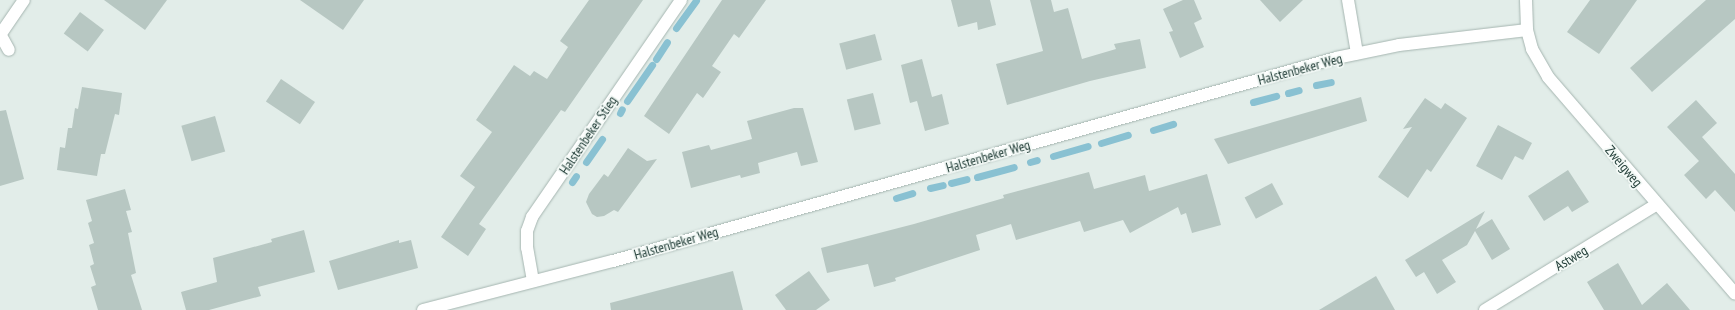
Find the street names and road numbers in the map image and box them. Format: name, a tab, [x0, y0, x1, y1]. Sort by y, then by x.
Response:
street label: Halstenbeker Weg	[1256, 50, 1344, 88]
street label: Halstenbeker Stieg	[556, 93, 620, 177]
street label: Halstenbeker Weg	[944, 136, 1032, 176]
street label: Zweigweg	[1602, 142, 1646, 190]
street label: Halstenbeker Weg	[632, 223, 720, 263]
street label: Astweg	[1552, 242, 1590, 274]

